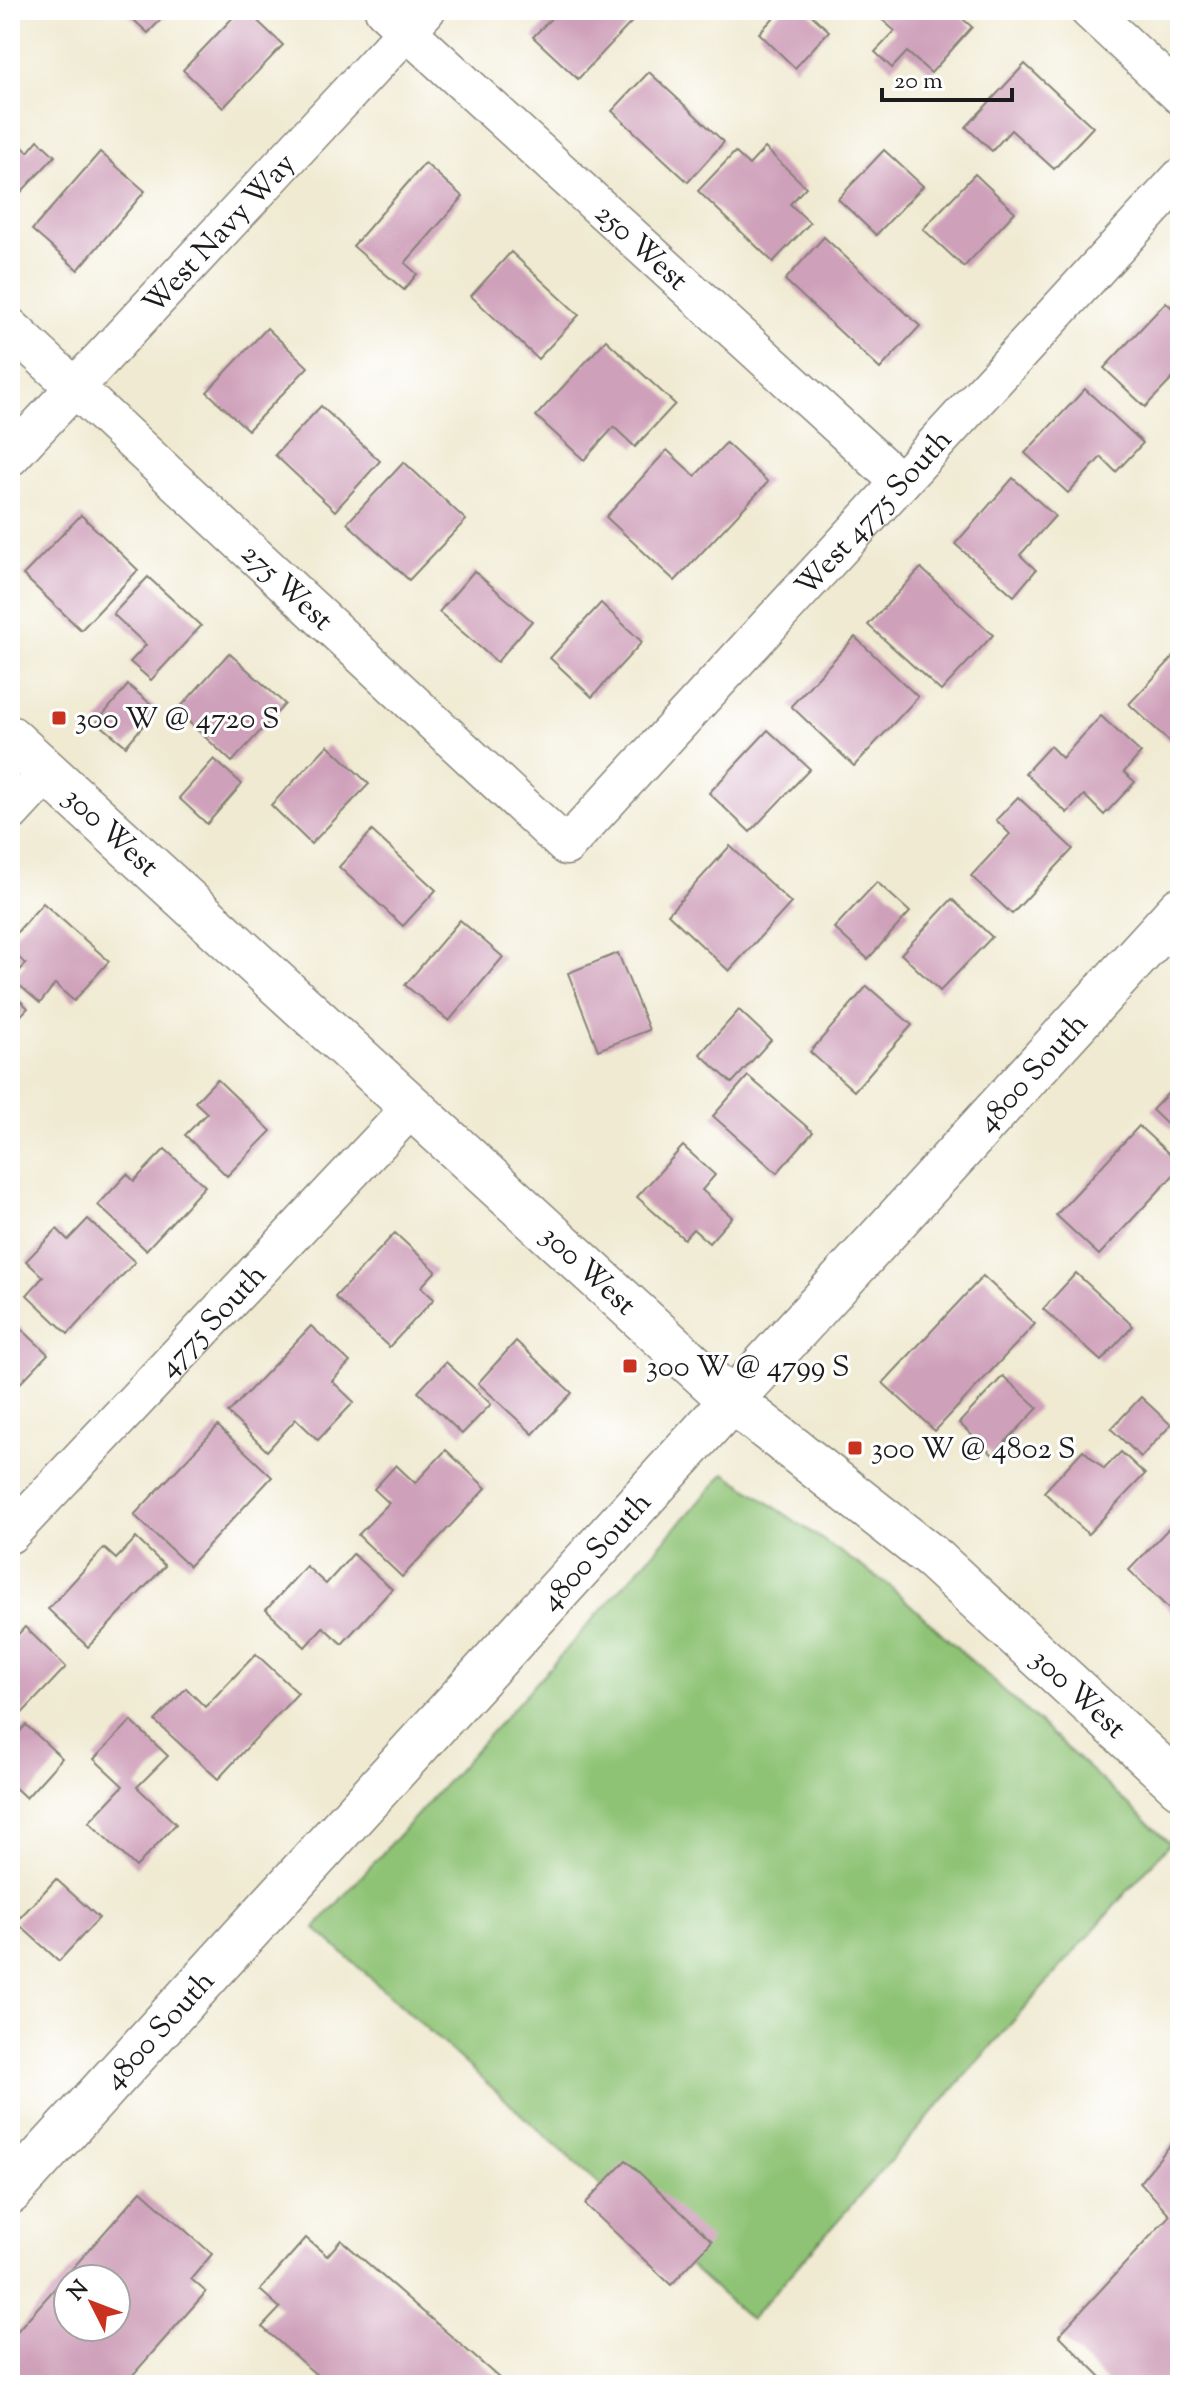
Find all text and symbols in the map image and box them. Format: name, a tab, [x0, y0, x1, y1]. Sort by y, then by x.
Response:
scale bar	[882, 52, 1012, 102]
text: 20 m	[894, 65, 943, 99]
street label: West Navy Way	[134, 144, 307, 325]
street label: 250 West	[584, 194, 697, 302]
street label: West 4775 South	[786, 420, 963, 607]
street label: 275 West	[230, 534, 342, 642]
place label: 300 W @ 4720 S	[75, 699, 280, 742]
marker: 300 W @ 4720 S	[50, 709, 68, 727]
street label: 300 West	[53, 778, 167, 888]
street label: 4800 South	[968, 1004, 1099, 1143]
street label: 300 West	[530, 1216, 645, 1327]
street label: 4775 South	[149, 1255, 278, 1388]
place label: 300 W @ 4799 S	[646, 1347, 850, 1390]
marker: 300 W @ 4799 S	[621, 1357, 639, 1375]
place label: 300 W @ 4802 S	[871, 1429, 1076, 1472]
marker: 300 W @ 4802 S	[846, 1439, 864, 1457]
street label: 4800 South	[531, 1483, 663, 1621]
street label: 300 West	[1020, 1639, 1135, 1750]
street label: 4800 South	[94, 1962, 226, 2100]
north arrow	[52, 2263, 132, 2343]
text: N	[62, 2274, 97, 2309]

